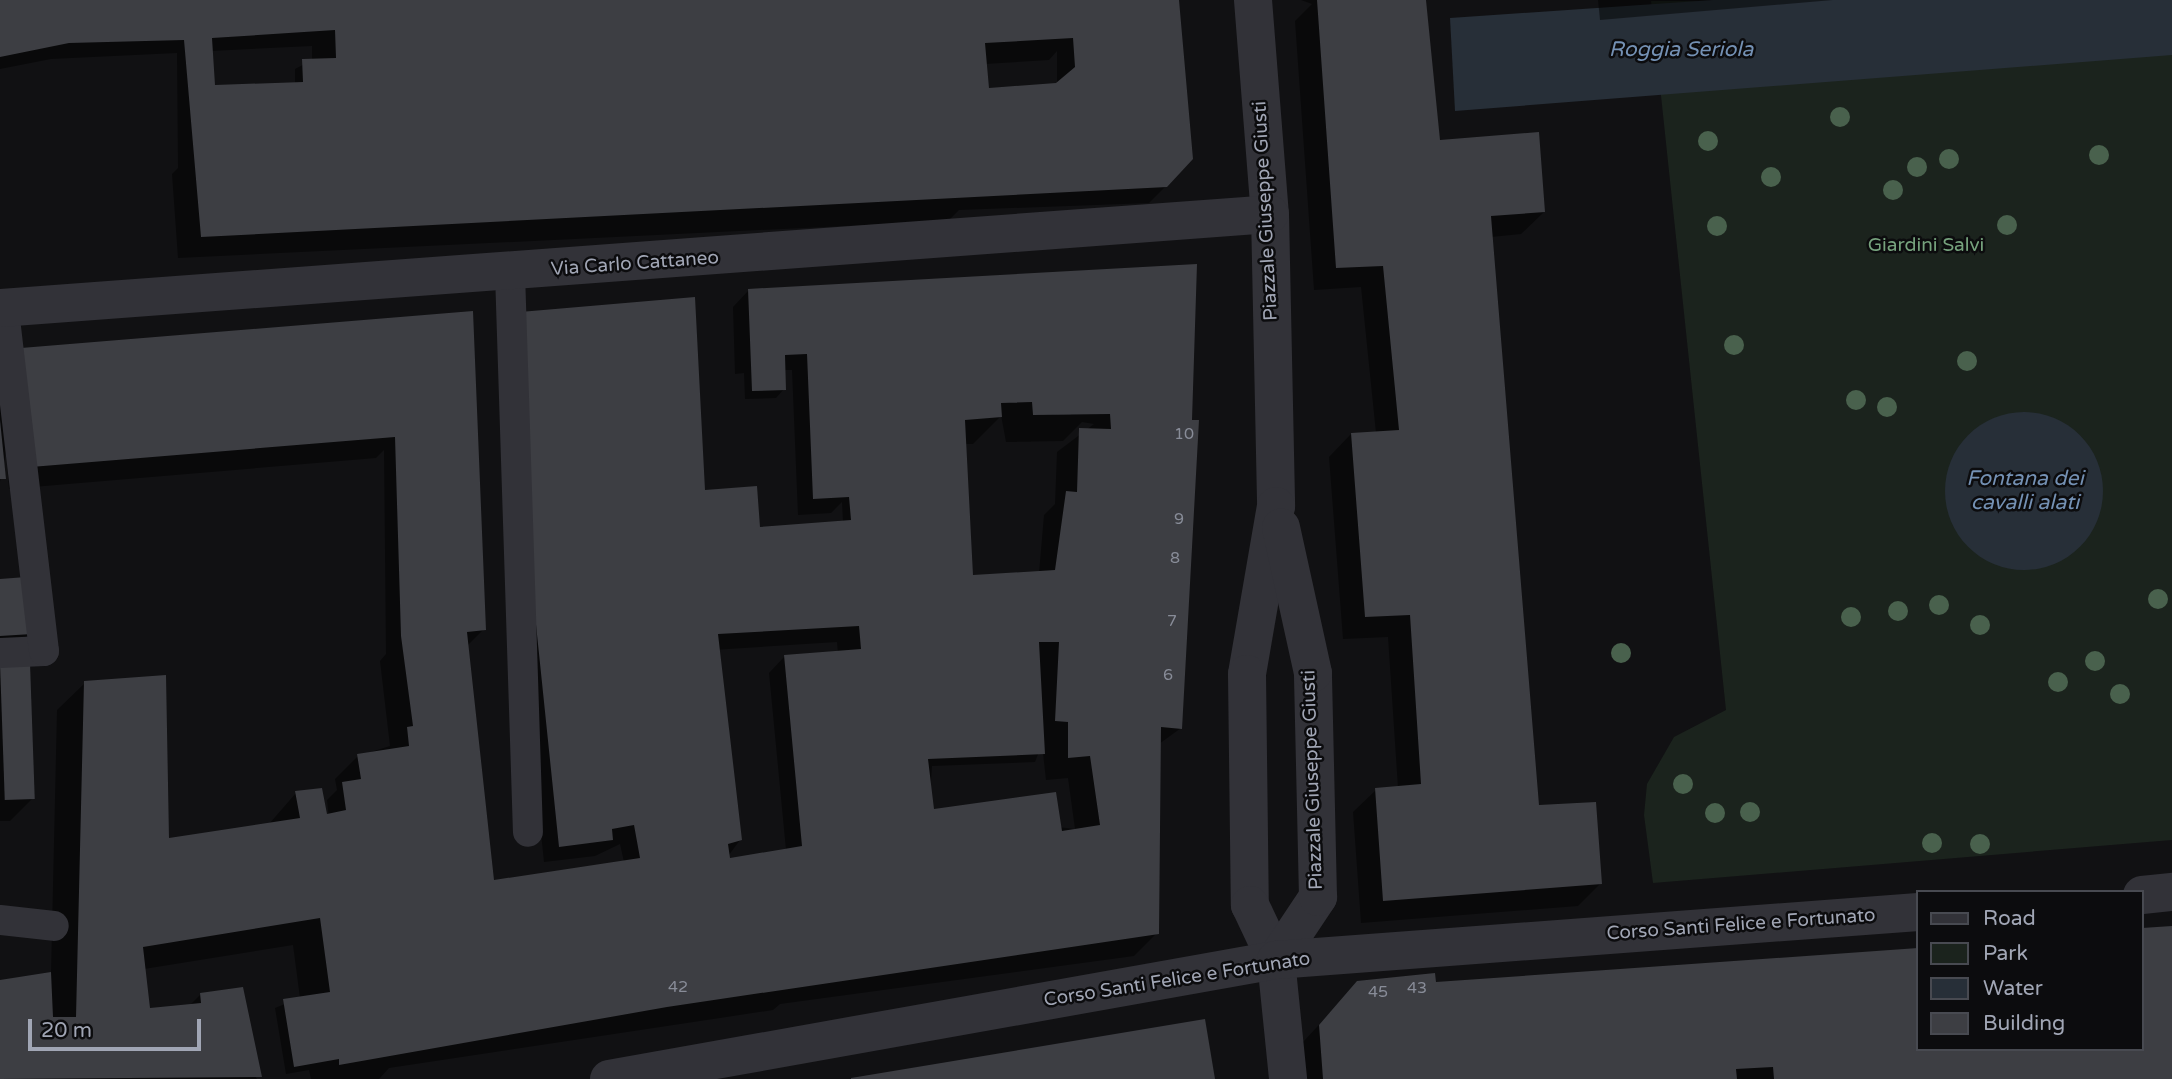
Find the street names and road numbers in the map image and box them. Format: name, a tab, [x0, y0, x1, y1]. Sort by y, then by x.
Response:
street label: Piazzale Giuseppe Giusti	[1249, 101, 1283, 321]
street label: Via Carlo Cattaneo	[550, 247, 720, 281]
street label: Piazzale Giuseppe Giusti	[1298, 670, 1328, 890]
street label: Corso Santi Felice e Fortunato	[1606, 904, 1876, 946]
street label: Corso Santi Felice e Fortunato	[1042, 948, 1312, 1012]

